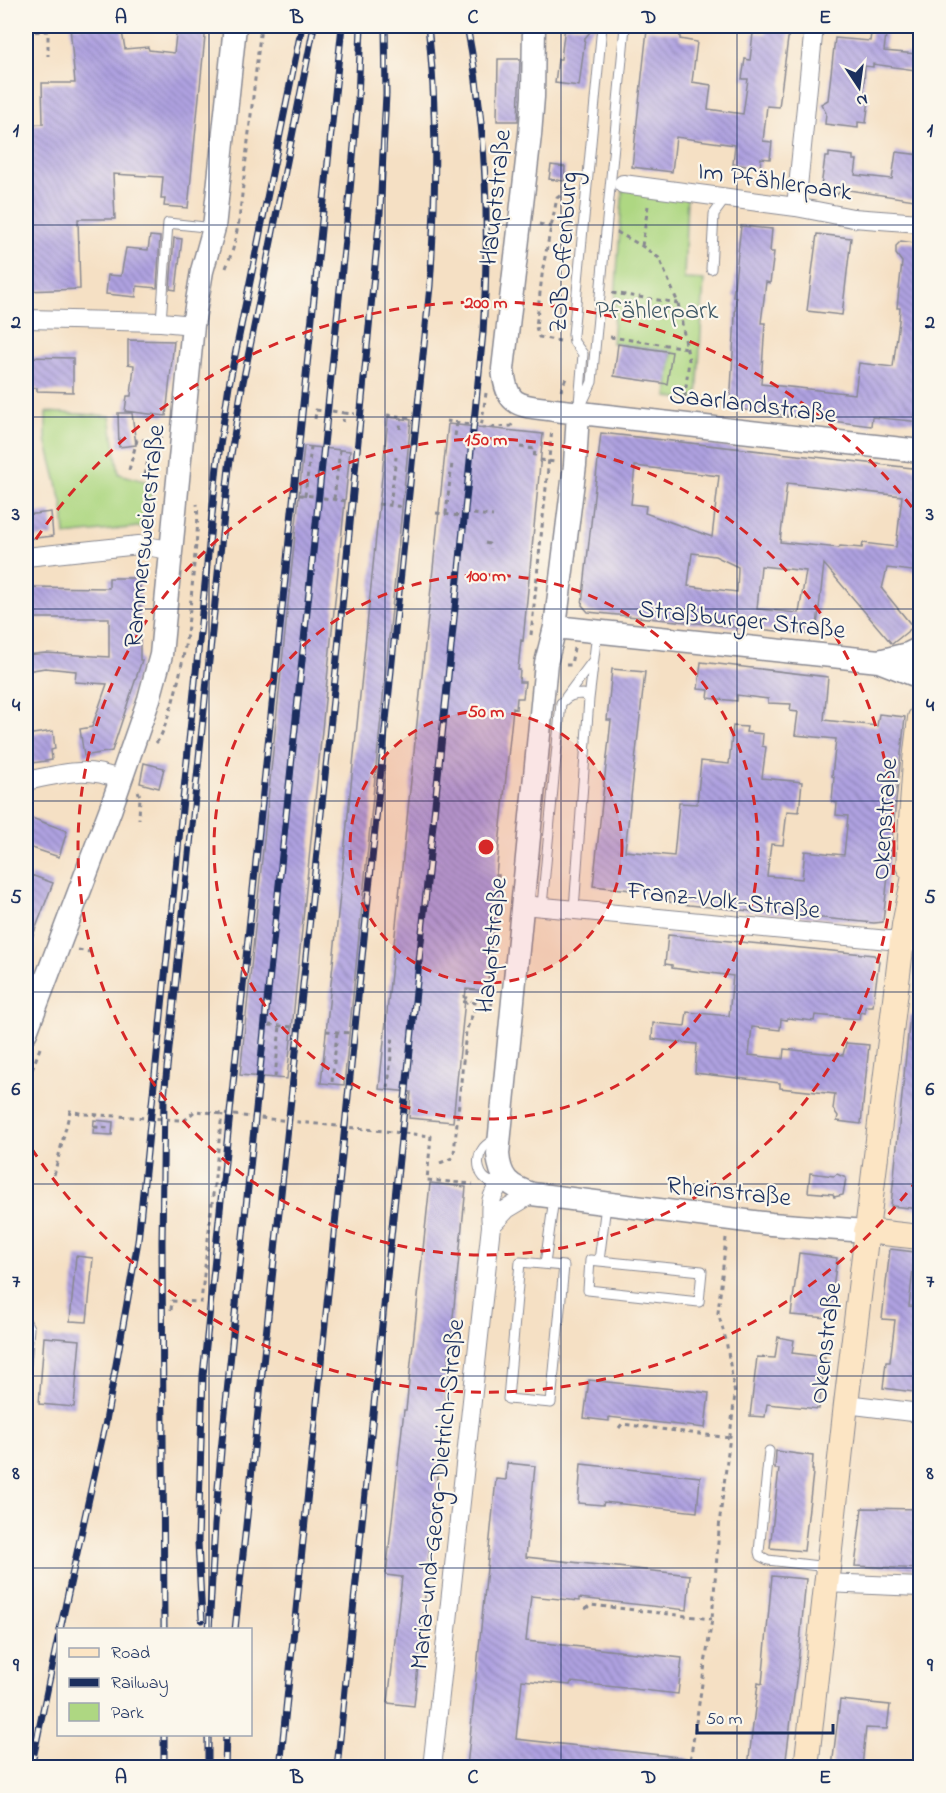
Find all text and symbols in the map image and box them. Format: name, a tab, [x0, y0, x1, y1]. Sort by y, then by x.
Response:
text: A	[115, 4, 127, 33]
text: B	[289, 4, 304, 33]
text: C	[468, 4, 479, 33]
text: D	[641, 4, 656, 33]
text: E	[819, 4, 831, 33]
north arrow	[829, 57, 889, 117]
text: N	[854, 87, 870, 113]
text: 1	[13, 117, 20, 146]
text: 1	[927, 117, 934, 146]
street label: Hauptstraße	[471, 127, 523, 267]
street label: Im Pfählerpark	[695, 153, 855, 213]
street label: ZOB Offenburg	[540, 170, 590, 334]
text: 200 m	[464, 291, 508, 317]
park label: Pfählerpark	[596, 293, 719, 331]
text: 2	[10, 309, 21, 338]
text: 2	[924, 309, 935, 338]
street label: Saarlandstraße	[667, 377, 839, 435]
street label: Rammersweierstraße	[115, 423, 177, 650]
text: 150 m	[465, 428, 507, 454]
text: 3	[11, 501, 20, 530]
text: 3	[925, 501, 934, 530]
text: 100 m	[466, 564, 506, 590]
street label: Straßburger Straße	[636, 591, 848, 651]
text: 4	[12, 692, 21, 721]
text: 4	[926, 692, 935, 721]
text: 50 m	[468, 700, 504, 726]
street label: Okenstraße	[863, 757, 909, 882]
centre of rings	[476, 837, 496, 857]
street label: Franz-Volk-Straße	[624, 873, 822, 931]
street label: Hauptstraße	[467, 875, 519, 1015]
text: 5	[10, 884, 22, 913]
text: 5	[924, 884, 936, 913]
text: 6	[12, 1076, 21, 1105]
text: 6	[926, 1076, 935, 1105]
street label: Rheinstraße	[664, 1168, 793, 1218]
text: 7	[12, 1268, 21, 1297]
text: 7	[926, 1268, 935, 1297]
street label: Okenstraße	[801, 1280, 853, 1406]
street label: Maria-und-Georg-Dietrich-Straße	[402, 1317, 476, 1672]
text: 8	[11, 1460, 20, 1489]
text: 8	[925, 1460, 934, 1489]
legend	[57, 1628, 252, 1736]
text: Road	[111, 1641, 150, 1667]
text: 9	[12, 1652, 20, 1681]
text: 9	[926, 1652, 934, 1681]
text: Railway	[111, 1671, 168, 1697]
scale bar	[697, 1697, 834, 1735]
text: Park	[111, 1701, 144, 1727]
text: 50 m	[706, 1707, 743, 1733]
text: A	[115, 1764, 127, 1793]
text: B	[289, 1764, 304, 1793]
text: C	[468, 1764, 479, 1793]
text: D	[641, 1764, 656, 1793]
text: E	[819, 1764, 831, 1793]

